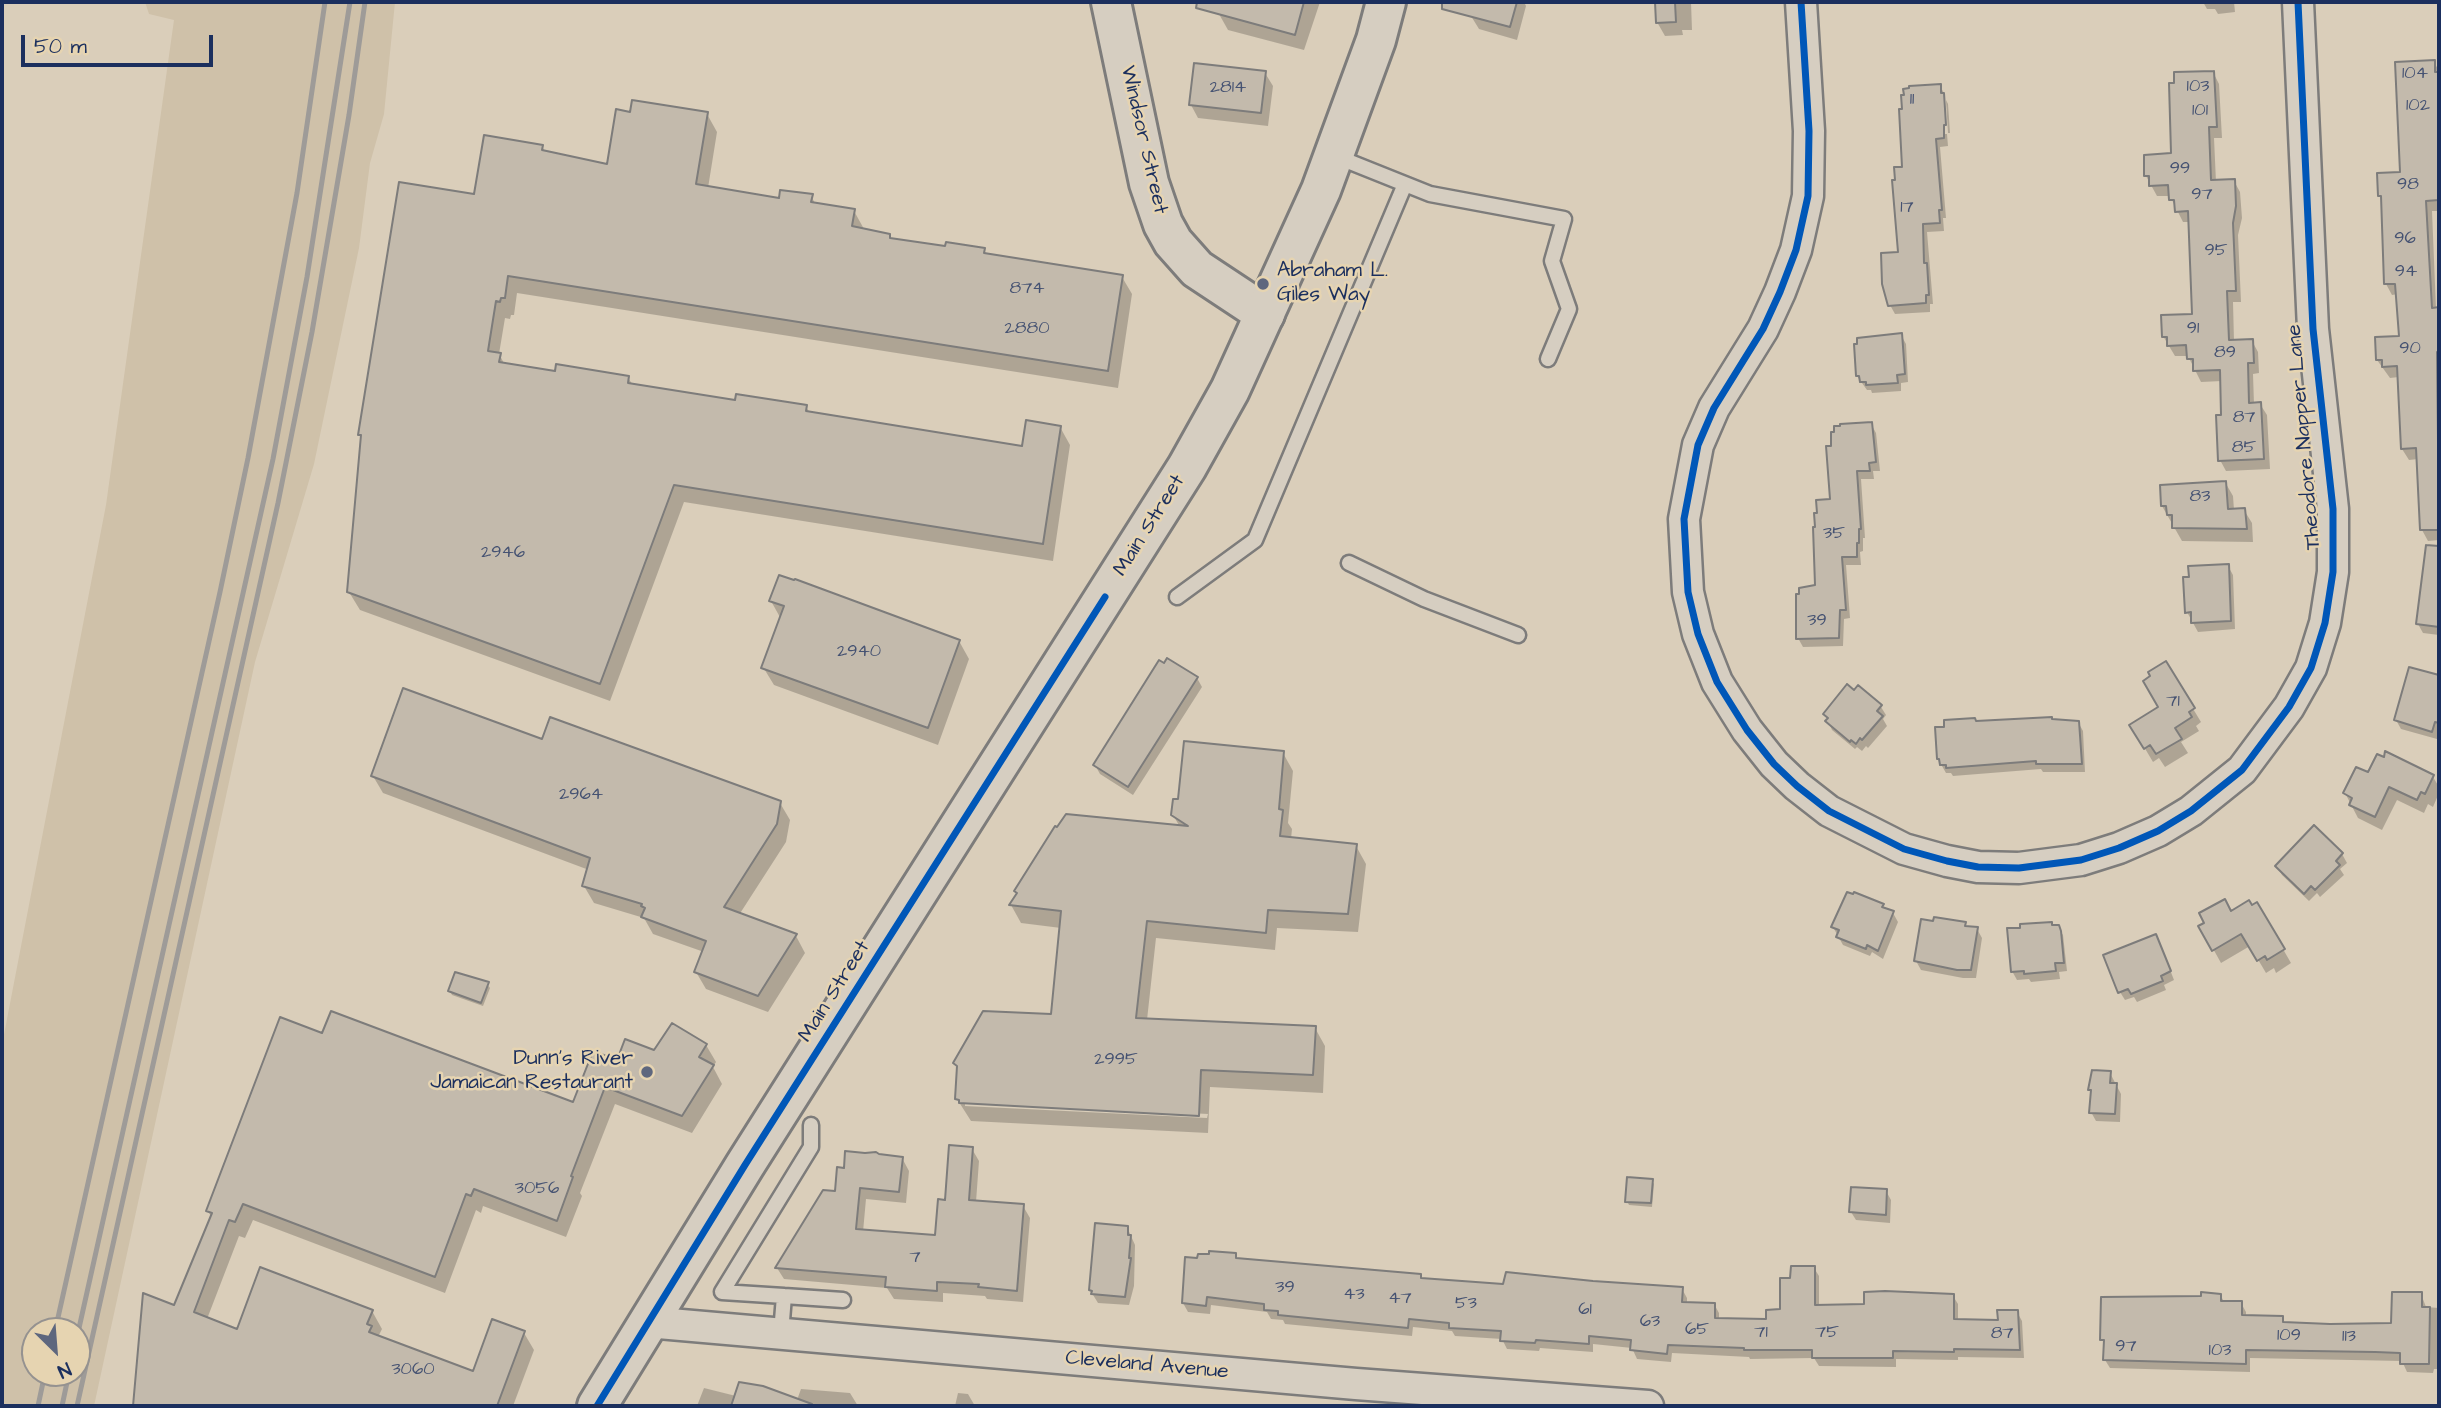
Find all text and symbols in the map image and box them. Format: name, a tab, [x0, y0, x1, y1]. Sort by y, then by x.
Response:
scale bar	[24, 21, 217, 65]
text: 50 m	[34, 32, 87, 61]
street label: Windsor Street	[1114, 63, 1172, 217]
house number: 104	[2402, 63, 2428, 85]
house number: 103	[2187, 76, 2209, 98]
house number: 2814	[1210, 77, 1246, 99]
house number: 11	[1910, 89, 1914, 111]
house number: 102	[2406, 95, 2430, 117]
house number: 101	[2192, 100, 2208, 122]
house number: 99	[2170, 158, 2190, 180]
house number: 98	[2397, 174, 2419, 196]
house number: 97	[2191, 184, 2213, 206]
house number: 17	[1900, 197, 1914, 219]
house number: 96	[2394, 228, 2416, 250]
house number: 95	[2205, 240, 2227, 262]
place label: Abraham L. Giles Way	[1277, 259, 1388, 309]
house number: 94	[2395, 261, 2417, 283]
marker: Abraham L. Giles Way	[1255, 276, 1271, 292]
house number: 874	[1010, 278, 1044, 300]
house number: 2880	[1004, 318, 1050, 340]
house number: 91	[2187, 318, 2199, 340]
street label: Theodore Napper Lane	[2283, 323, 2327, 551]
house number: 90	[2399, 338, 2421, 360]
house number: 89	[2214, 342, 2236, 364]
house number: 87	[2233, 407, 2255, 429]
house number: 85	[2232, 437, 2256, 459]
street label: Main Street	[1109, 471, 1191, 581]
house number: 83	[2190, 486, 2210, 508]
house number: 35	[1823, 523, 1845, 545]
house number: 2946	[481, 542, 525, 564]
house number: 39	[1807, 610, 1827, 632]
house number: 2940	[837, 641, 881, 663]
house number: 71	[2166, 691, 2180, 713]
house number: 2964	[559, 784, 603, 806]
street label: Main Street	[794, 937, 876, 1047]
place label: Dunn's River Jamaican Restaurant	[430, 1047, 633, 1097]
house number: 2995	[1094, 1049, 1138, 1071]
marker: Dunn's River Jamaican Restaurant	[639, 1064, 655, 1080]
house number: 3056	[515, 1178, 559, 1200]
house number: 7	[909, 1247, 921, 1269]
house number: 39	[1275, 1277, 1295, 1299]
house number: 43	[1343, 1284, 1365, 1306]
house number: 47	[1388, 1288, 1412, 1310]
house number: 53	[1455, 1293, 1477, 1315]
house number: 61	[1578, 1299, 1592, 1321]
house number: 63	[1640, 1311, 1660, 1333]
north arrow	[21, 1317, 91, 1387]
house number: 65	[1685, 1319, 1709, 1341]
house number: 71	[1754, 1322, 1768, 1344]
house number: 75	[1815, 1322, 1839, 1344]
house number: 87	[1991, 1323, 2013, 1345]
house number: 109	[2277, 1325, 2301, 1347]
house number: 113	[2342, 1326, 2356, 1348]
house number: 97	[2115, 1336, 2137, 1358]
house number: 103	[2209, 1340, 2231, 1362]
street label: Cleveland Avenue	[1064, 1346, 1230, 1386]
text: N	[53, 1355, 75, 1384]
house number: 3060	[391, 1359, 435, 1381]

